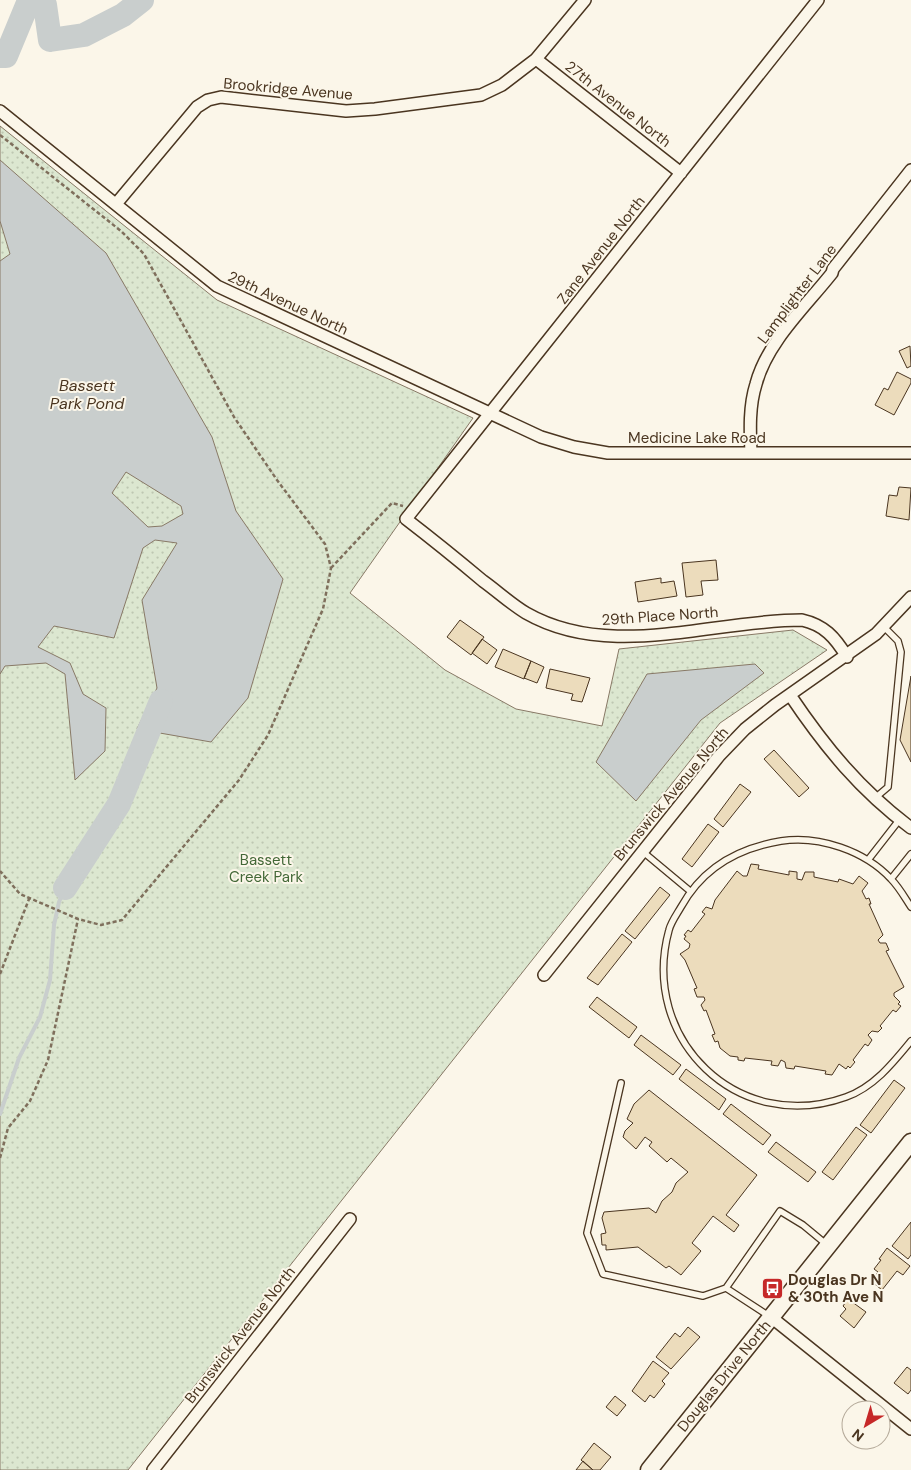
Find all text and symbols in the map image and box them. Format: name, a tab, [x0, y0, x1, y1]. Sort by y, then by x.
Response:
street label: 27th Avenue North	[561, 56, 675, 152]
street label: Brookridge Avenue	[222, 73, 354, 105]
street label: Zane Avenue North	[553, 192, 649, 308]
street label: Lamplighter Lane	[753, 240, 841, 348]
street label: 29th Avenue North	[225, 266, 351, 340]
water label: Bassett Park Pond	[50, 375, 125, 414]
street label: Medicine Lake Road	[628, 428, 766, 448]
street label: 29th Place North	[601, 602, 719, 630]
street label: Brunswick Avenue North	[609, 723, 733, 865]
park label: Bassett Creek Park	[229, 850, 304, 887]
street label: Brunswick Avenue North	[180, 1262, 300, 1408]
place label: Douglas Dr N & 30th Ave N	[788, 1270, 884, 1307]
bus stop icon: Douglas Dr N & 30th Ave N	[760, 1277, 784, 1301]
street label: Douglas Drive North	[673, 1316, 775, 1436]
north arrow	[841, 1400, 891, 1450]
text: N	[848, 1425, 868, 1445]

